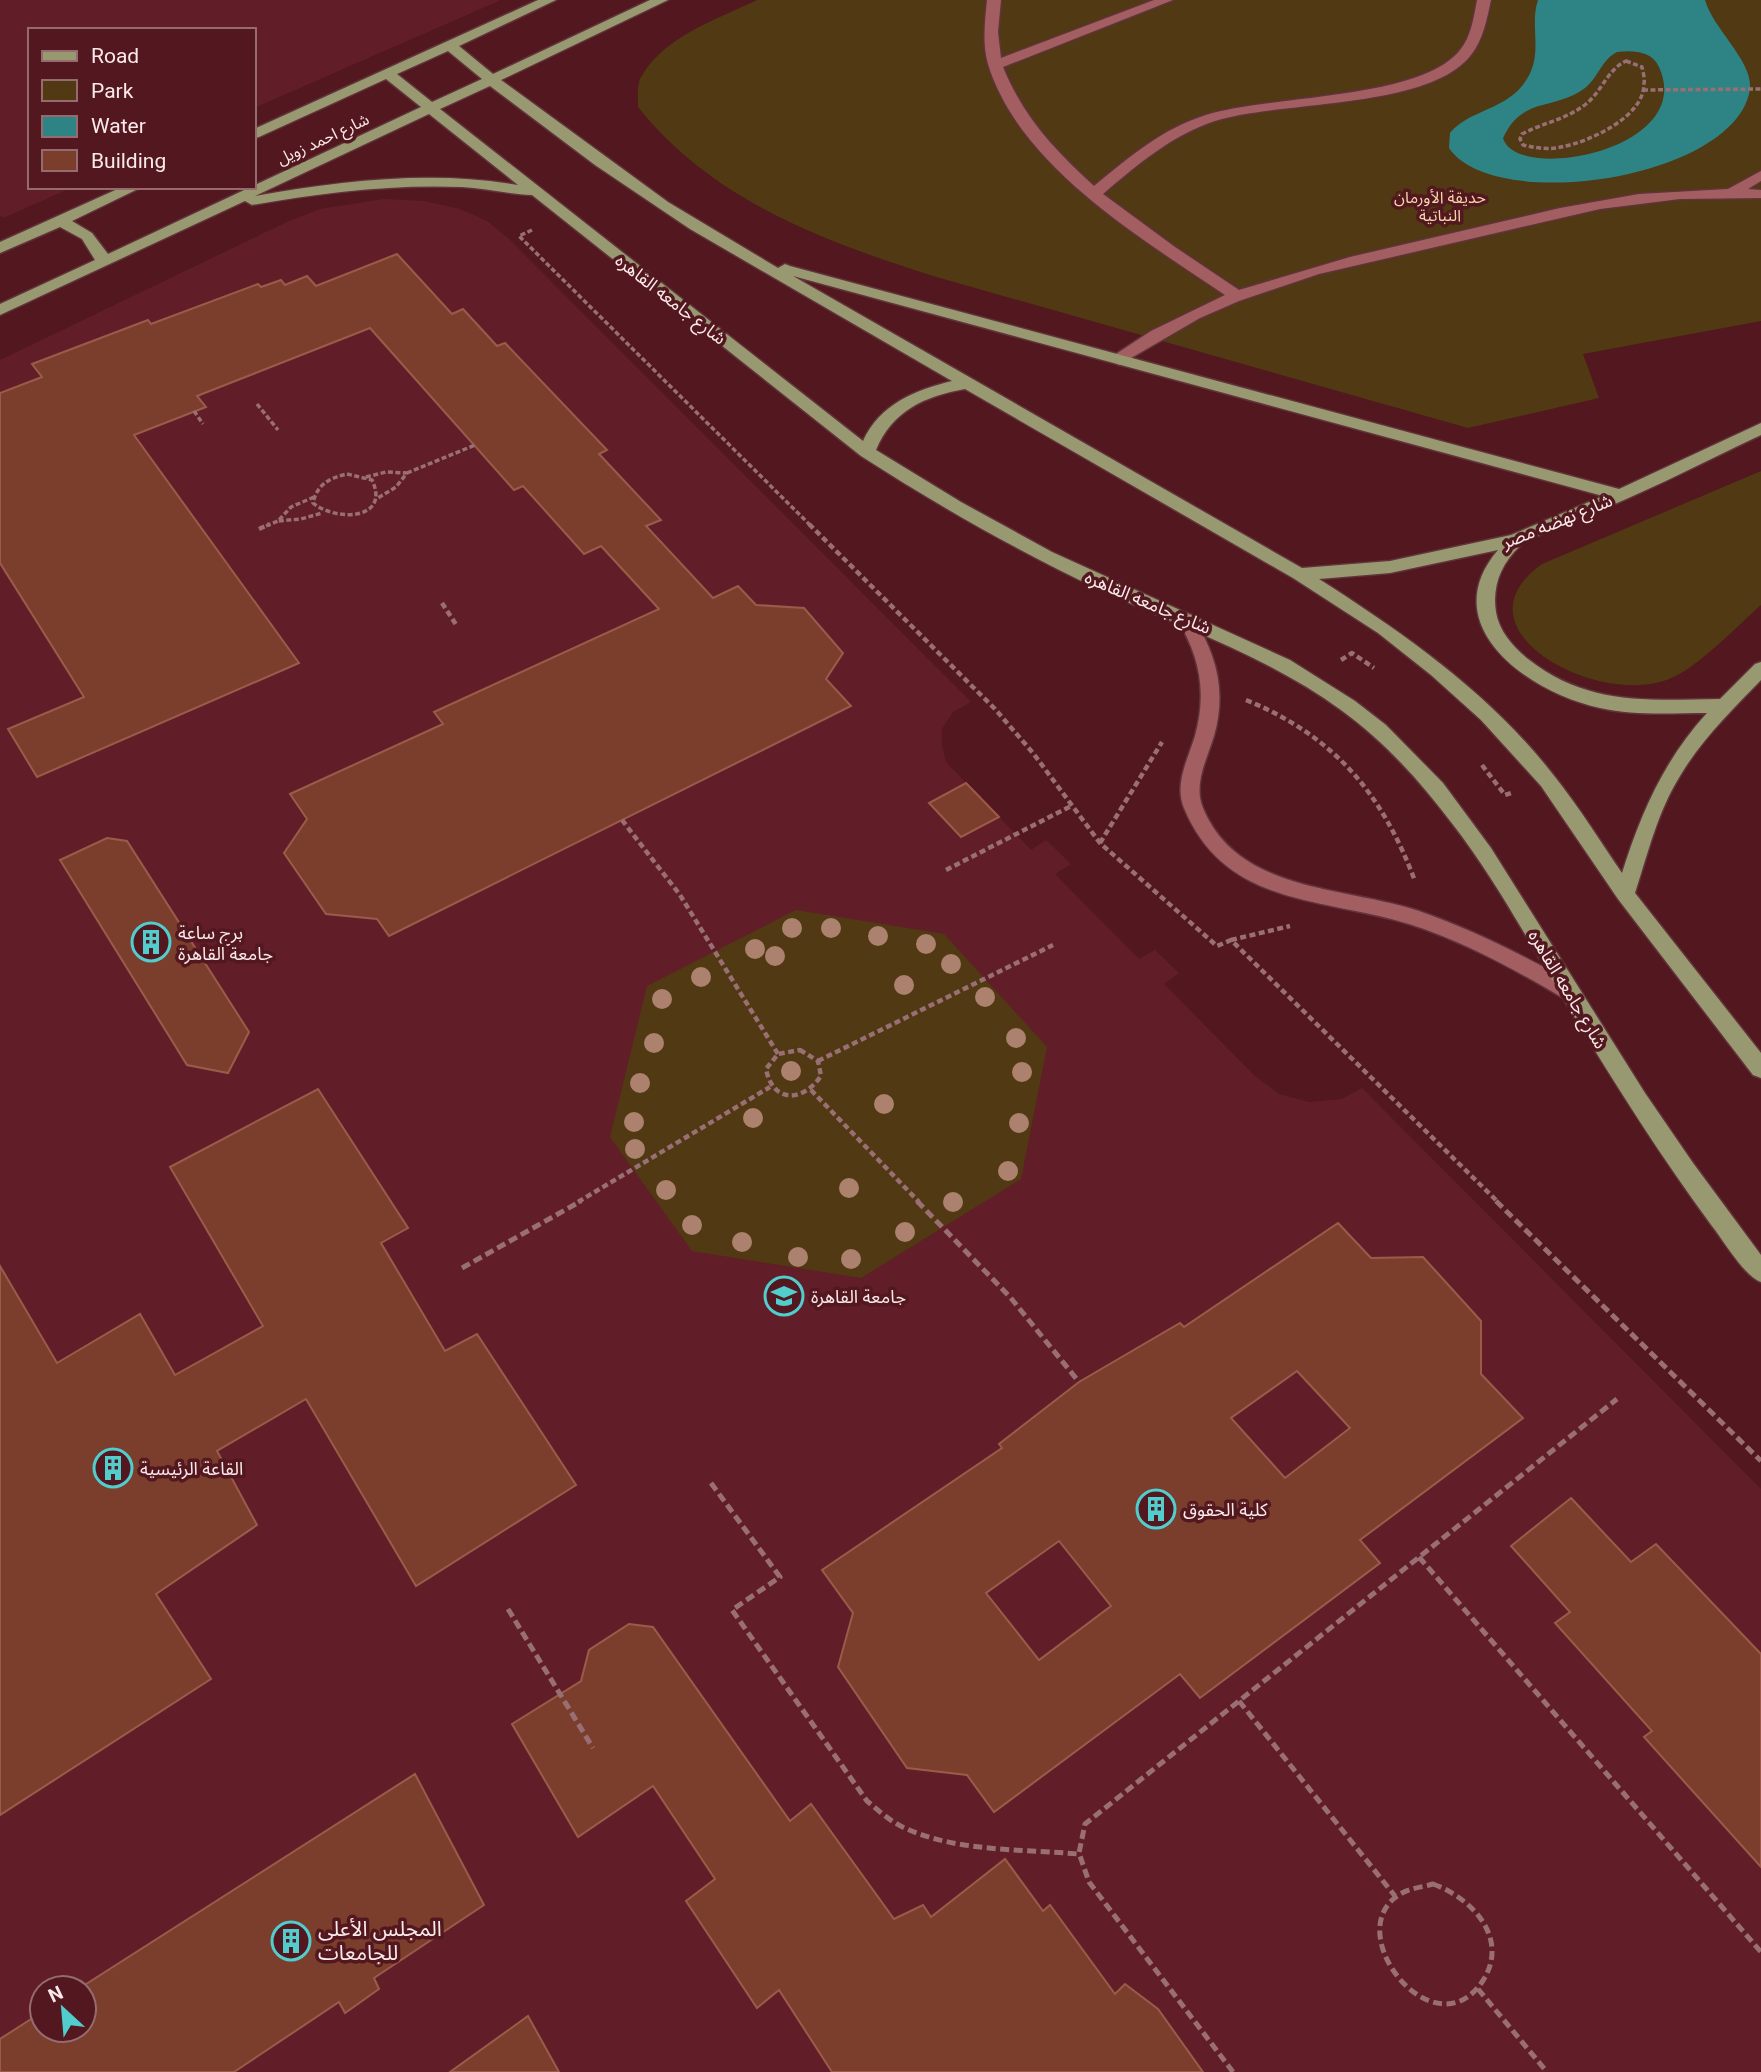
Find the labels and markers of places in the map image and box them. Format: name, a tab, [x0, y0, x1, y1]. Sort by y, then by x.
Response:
building icon: برج ساعة جامعة القاهرة	[130, 921, 172, 963]
place label: برج ساعة جامعة القاهرة	[178, 922, 273, 965]
school or university icon: جامعة القاهرة	[763, 1275, 805, 1317]
place label: جامعة القاهرة	[811, 1286, 906, 1308]
building icon: القاعة الرئيسية	[92, 1447, 134, 1489]
place label: القاعة الرئيسية	[140, 1458, 243, 1480]
building icon: كلية الحقوق	[1135, 1488, 1177, 1530]
place label: كلية الحقوق	[1183, 1499, 1268, 1521]
place label: المجلس الأعلى للجامعات	[318, 1917, 442, 1965]
building icon: المجلس الأعلى للجامعات	[270, 1920, 312, 1962]

